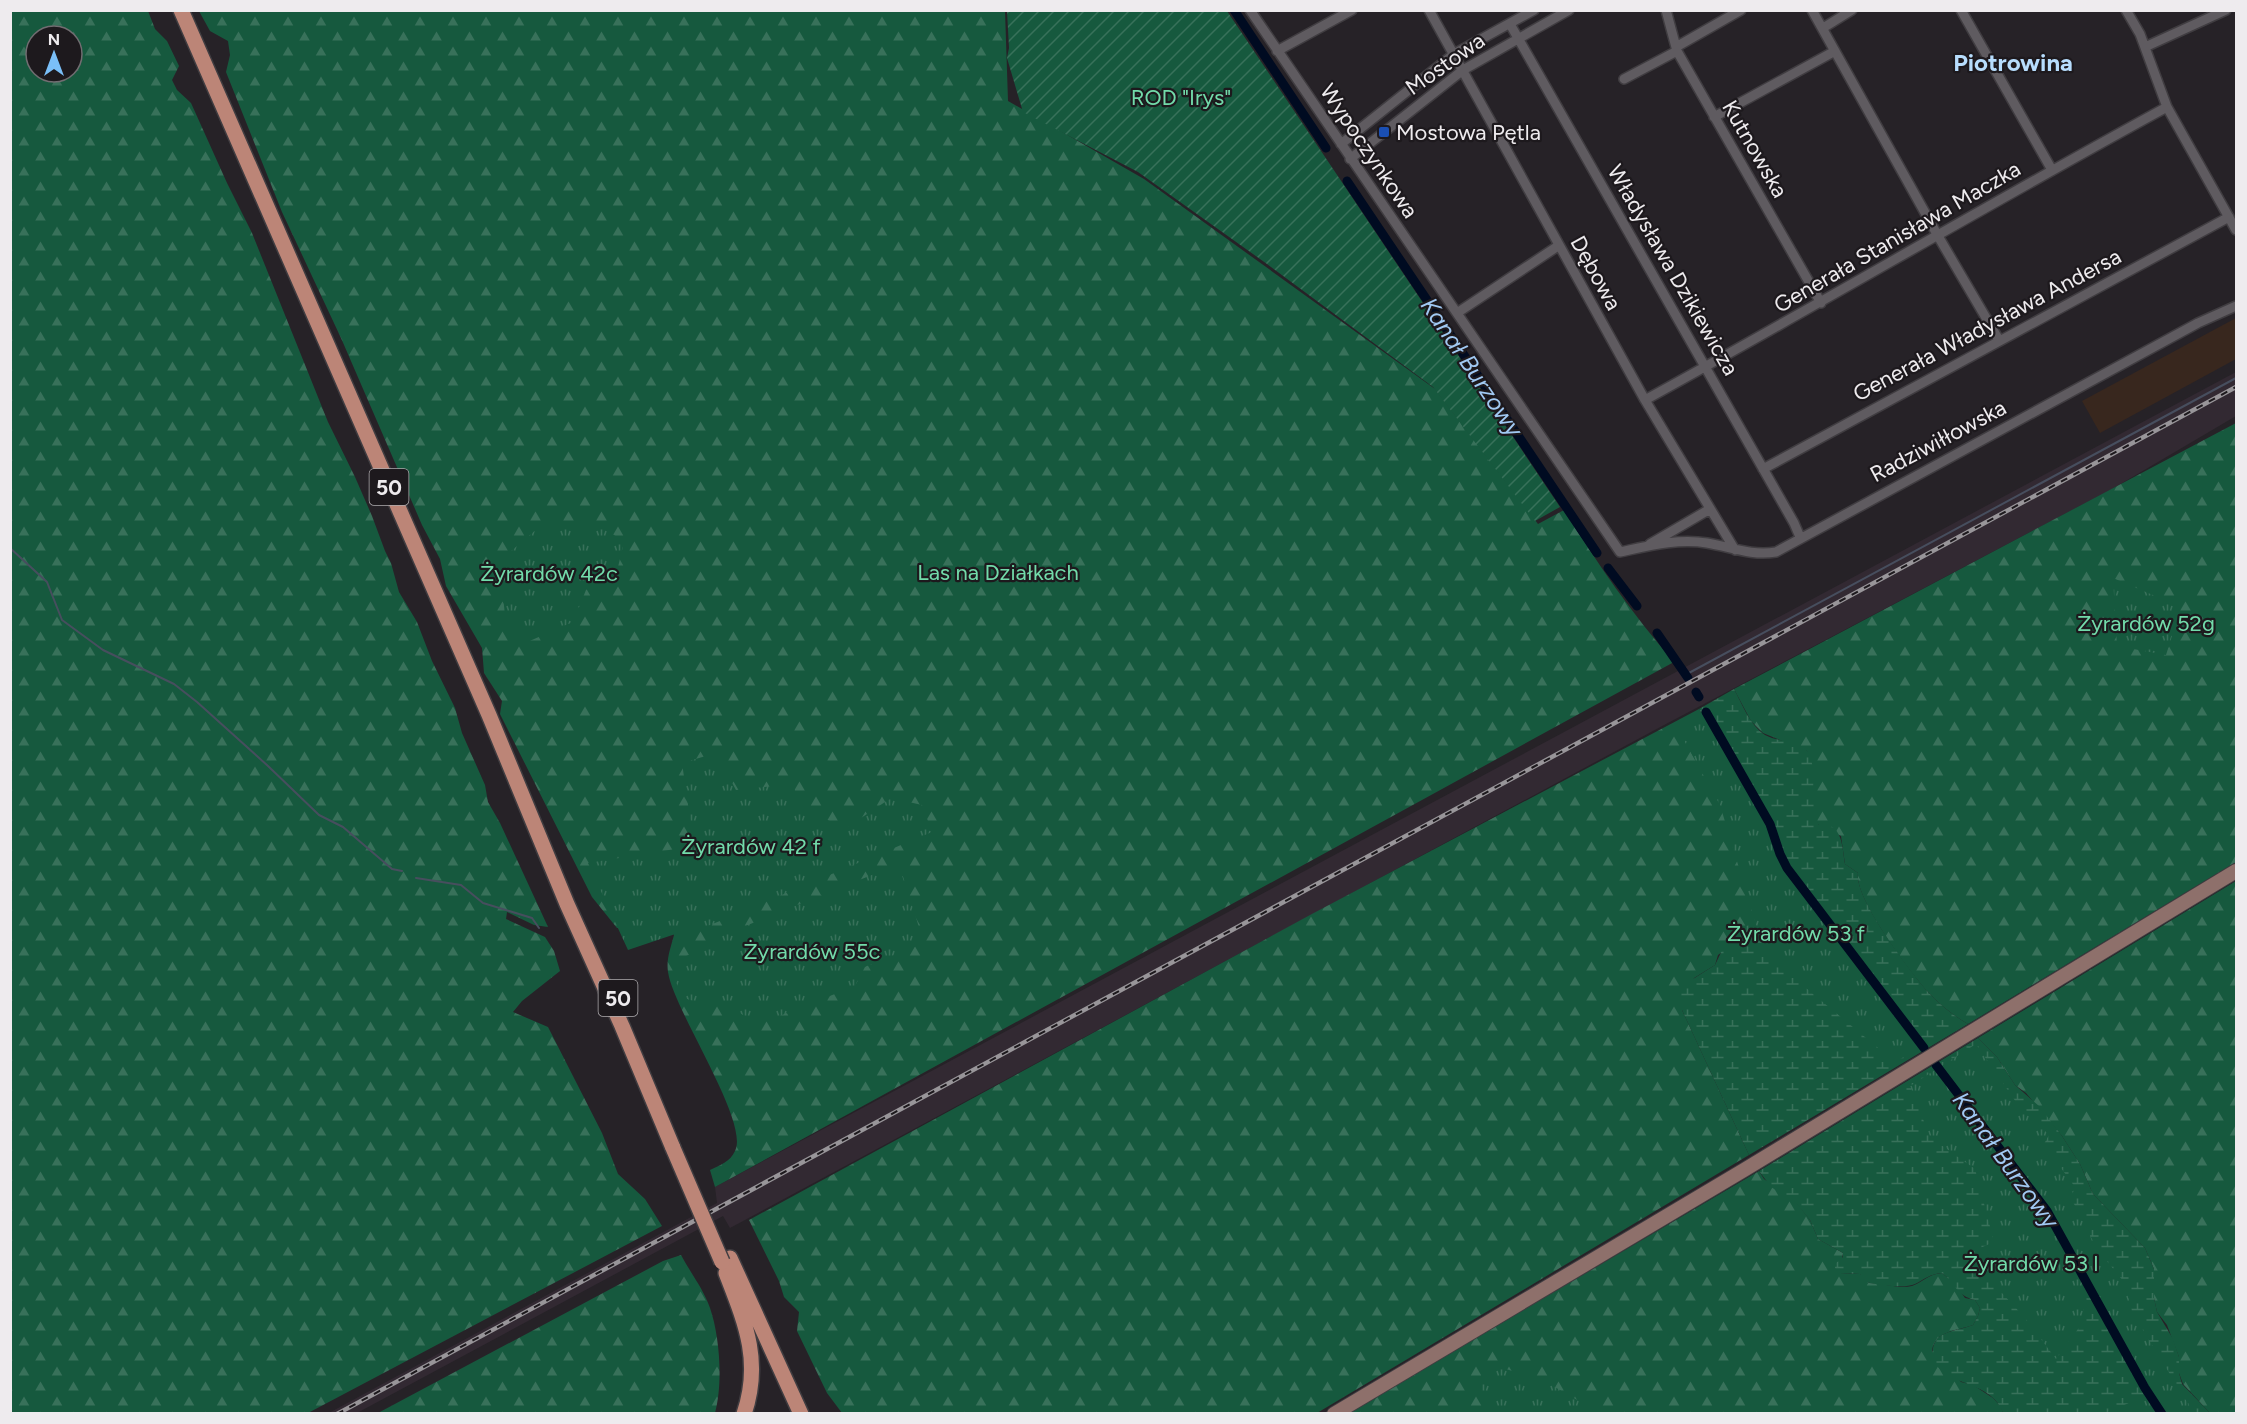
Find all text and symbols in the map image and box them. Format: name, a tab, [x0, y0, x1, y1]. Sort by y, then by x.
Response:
north arrow	[24, 24, 84, 84]
street label: Mostowa	[1400, 27, 1490, 101]
text: N	[48, 30, 60, 49]
district label: Piotrowina	[1953, 48, 2073, 77]
street label: Wypoczynkowa	[1314, 79, 1424, 223]
park label: ROD "Irys"	[1131, 84, 1231, 111]
street label: Kutnowska	[1716, 96, 1794, 202]
place label: Mostowa Pętla	[1396, 119, 1541, 146]
marker: Mostowa Pętla	[1377, 125, 1391, 139]
street label: Generała Stanisława Maczka	[1769, 155, 2025, 319]
street label: Władysława Dzikiewicza	[1602, 160, 1744, 380]
street label: Dębowa	[1565, 231, 1627, 315]
street label: Generała Władysława Andersa	[1848, 243, 2126, 407]
water label: Kanał Burzowy	[1415, 292, 1530, 443]
street label: Radziwiłłowska	[1865, 394, 2011, 488]
road number: 50	[370, 469, 408, 505]
park label: Las na Działkach	[917, 559, 1079, 586]
park label: Żyrardów 42c	[480, 560, 618, 587]
park label: Żyrardów 52g	[2077, 610, 2215, 637]
park label: Żyrardów 42 f	[681, 833, 822, 860]
park label: Żyrardów 53 f	[1727, 920, 1866, 947]
park label: Żyrardów 55c	[743, 938, 881, 965]
road number: 50	[598, 980, 638, 1016]
water label: Kanał Burzowy	[1947, 1086, 2066, 1235]
park label: Żyrardów 53 l	[1964, 1250, 2098, 1277]

